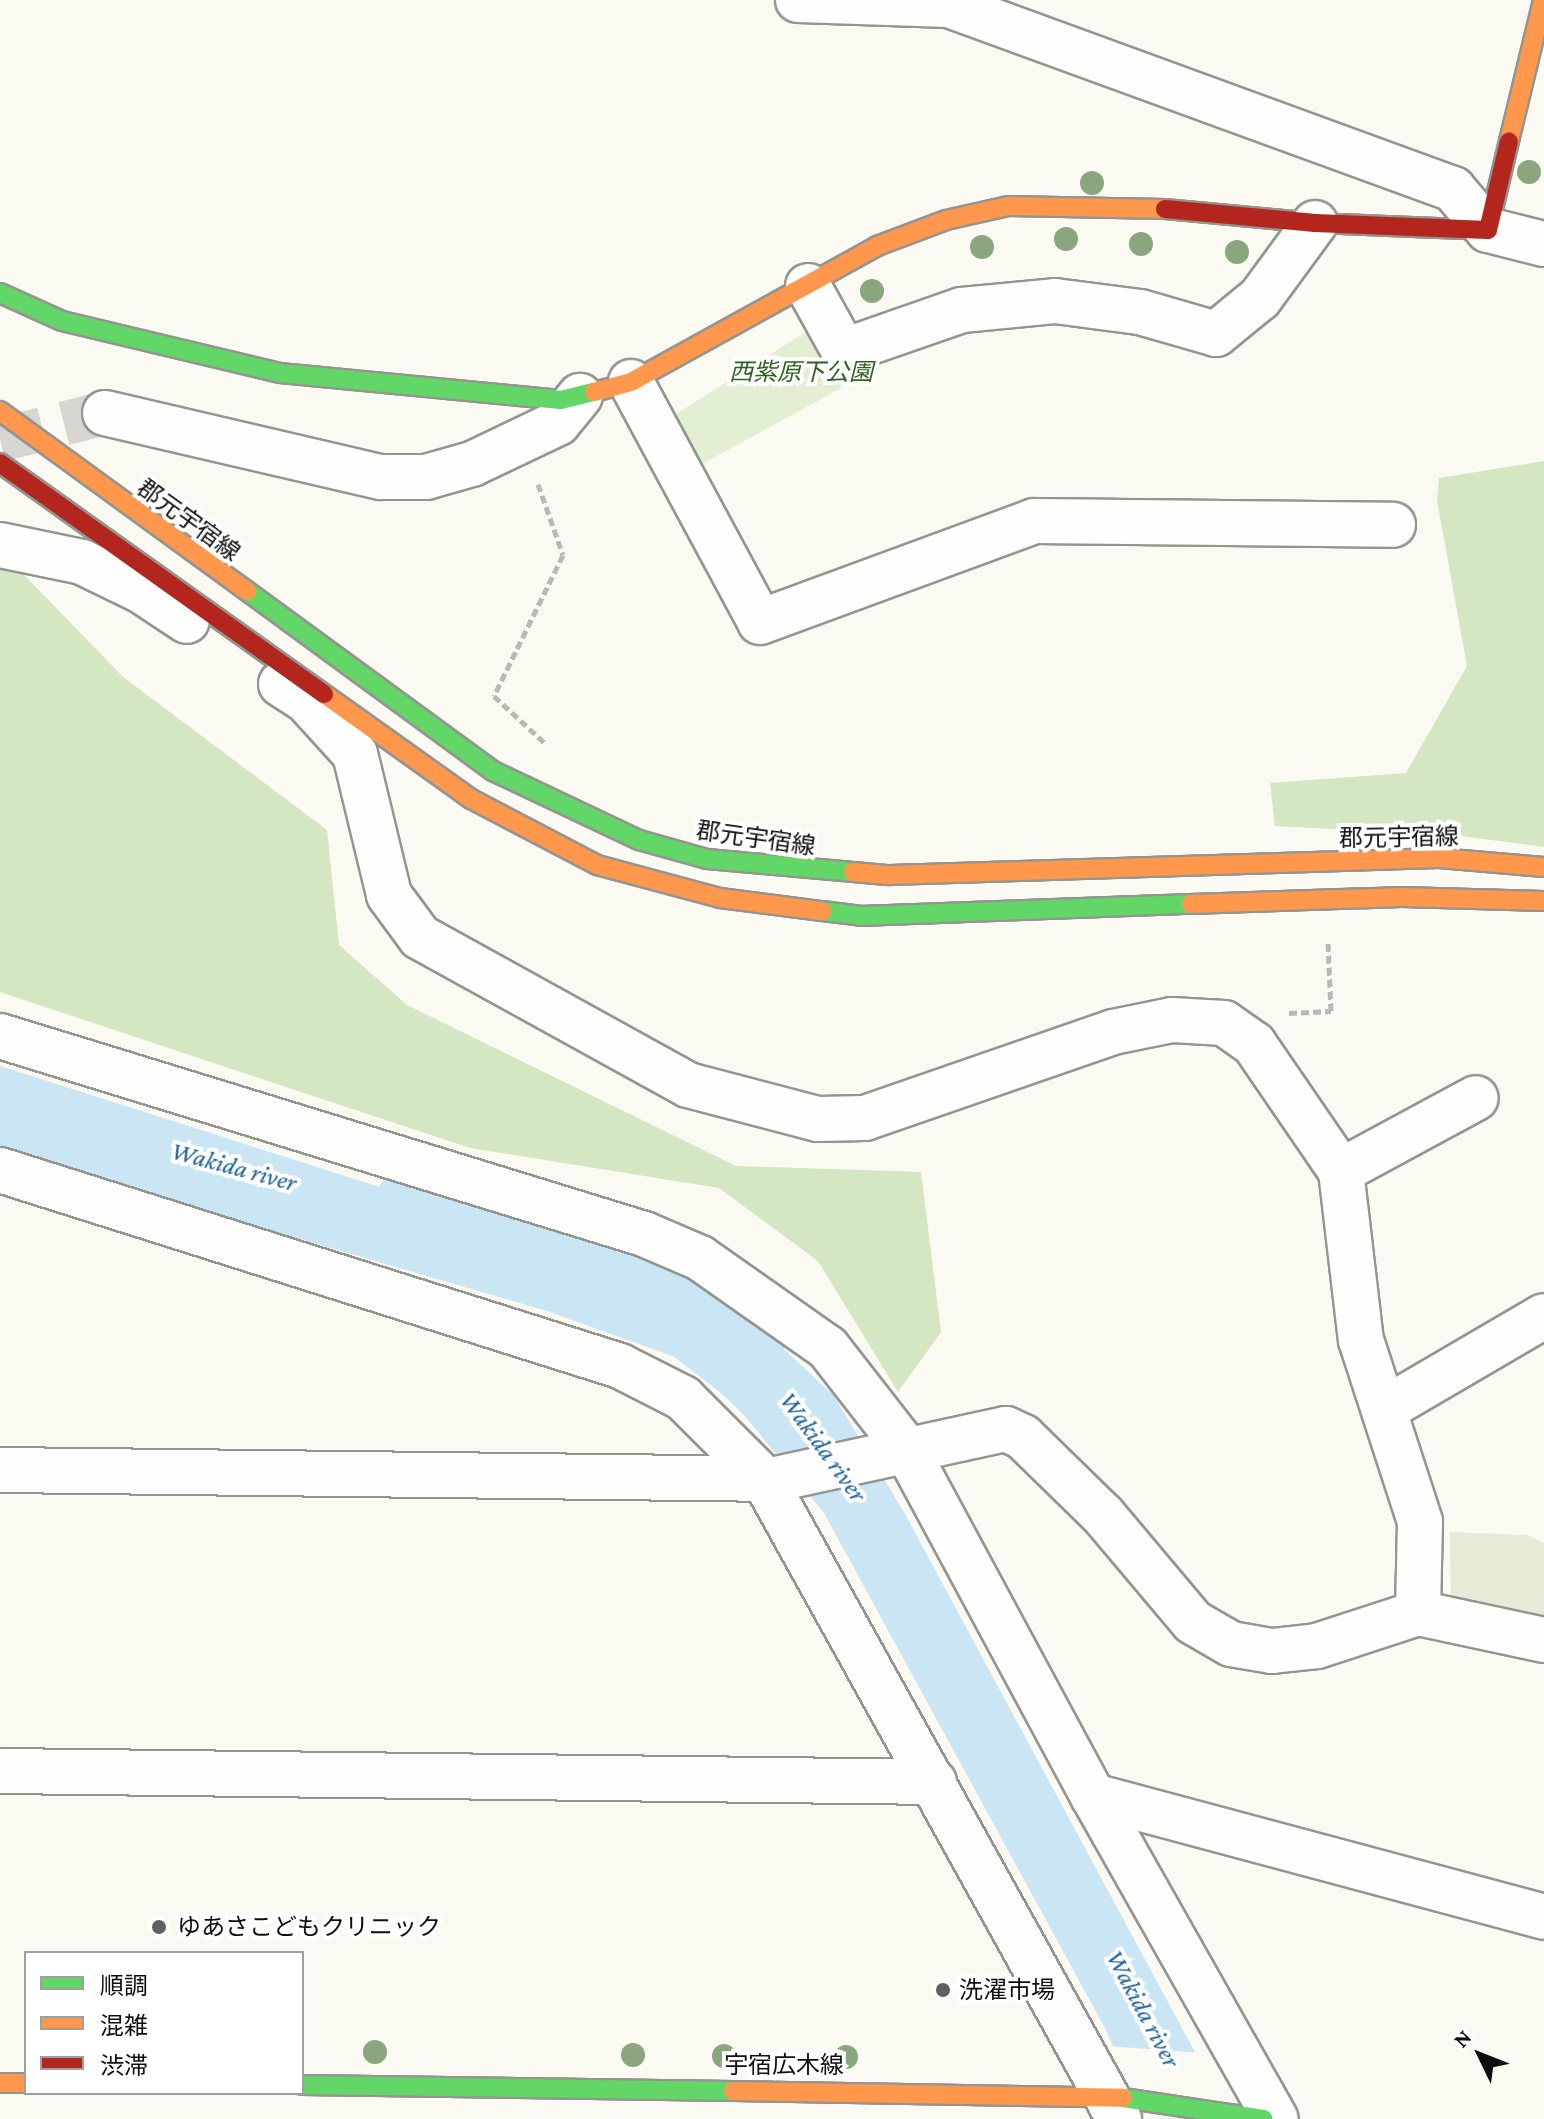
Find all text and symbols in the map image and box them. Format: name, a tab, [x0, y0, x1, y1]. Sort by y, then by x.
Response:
park label: 西紫原下公園	[729, 358, 873, 386]
street label: 郡元宇宿線	[132, 473, 246, 567]
street label: 郡元宇宿線	[695, 815, 817, 861]
street label: 郡元宇宿線	[1339, 822, 1459, 852]
water label: Wakida river	[168, 1135, 300, 1199]
water label: Wakida river	[773, 1386, 873, 1508]
place label: ゆあさこどもクリニック	[177, 1913, 441, 1941]
marker: ゆあさこどもクリニック	[148, 1916, 170, 1938]
water label: Wakida river	[1099, 1945, 1187, 2073]
legend	[24, 1951, 304, 2095]
text: 順調	[100, 1972, 148, 1999]
place label: 洗濯市場	[959, 1976, 1055, 2004]
marker: 洗濯市場	[934, 1981, 952, 1999]
text: 混雑	[100, 2012, 148, 2039]
north arrow	[1440, 2015, 1520, 2095]
text: N	[1448, 2024, 1476, 2052]
street label: 宇宿広木線	[724, 2051, 844, 2079]
text: 渋滞	[100, 2052, 148, 2079]

